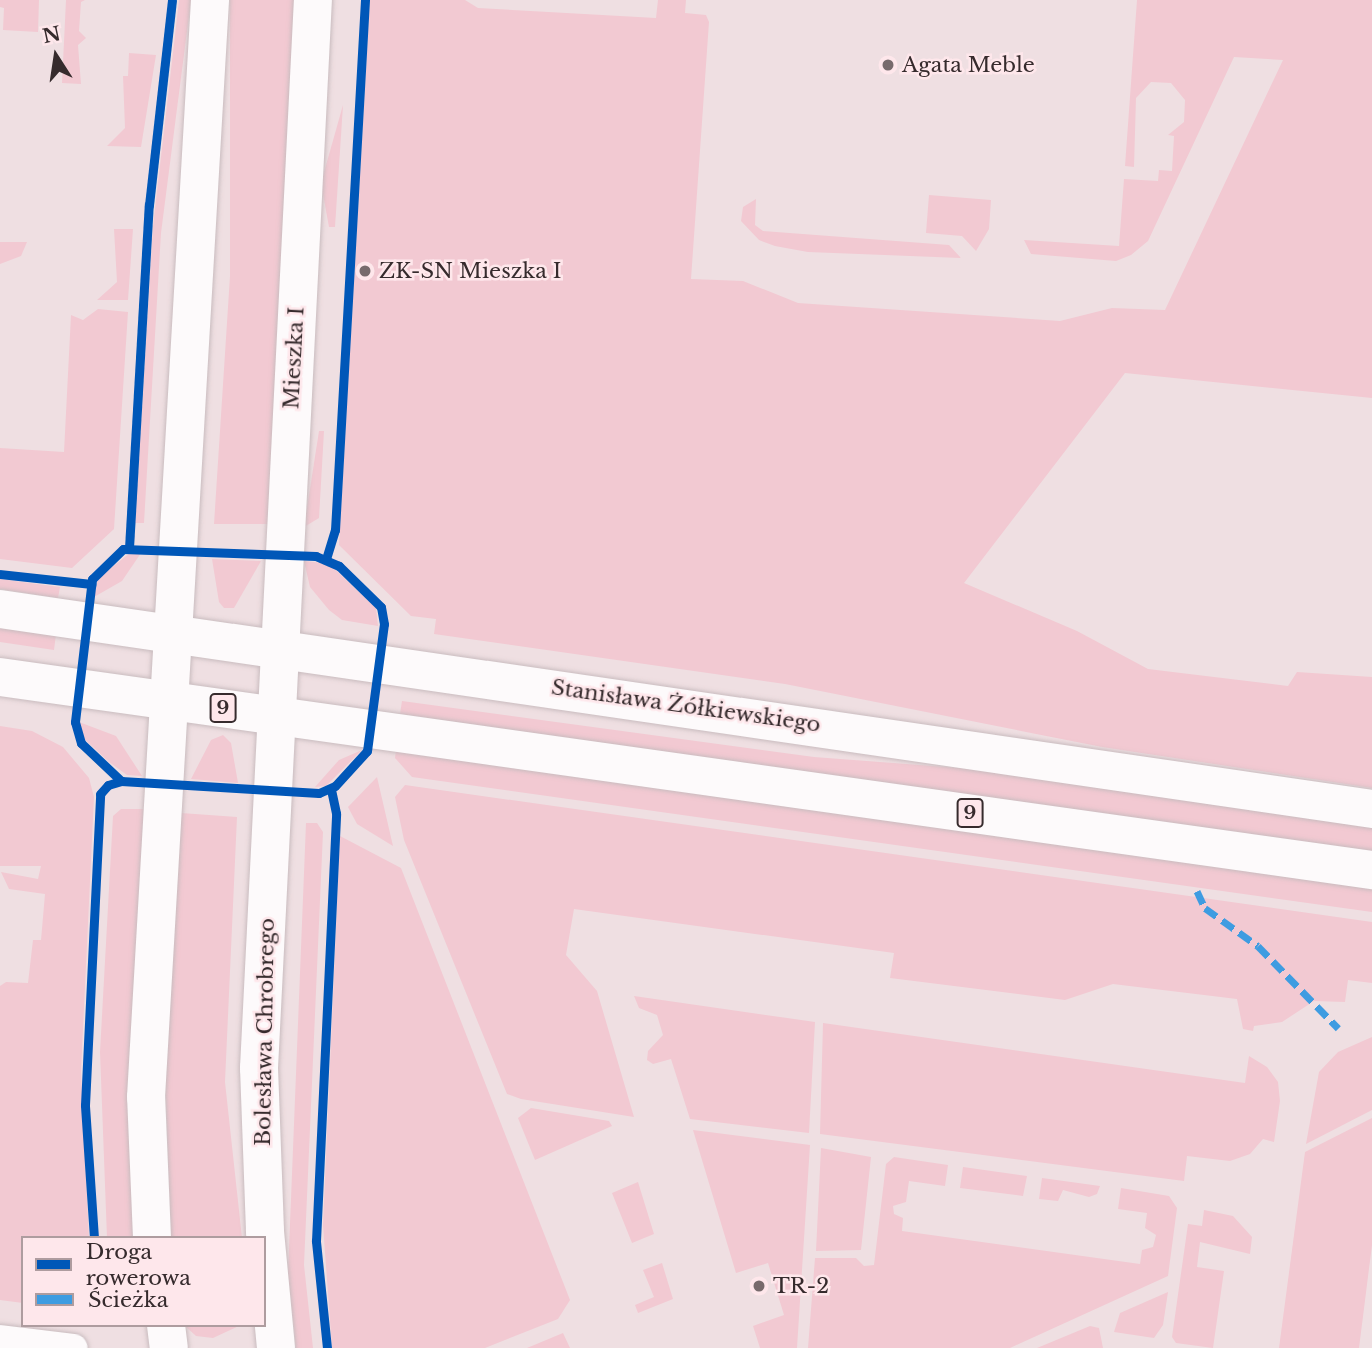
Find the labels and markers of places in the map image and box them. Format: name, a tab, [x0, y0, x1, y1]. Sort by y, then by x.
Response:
place label: Agata Meble	[902, 52, 1035, 78]
marker: Agata Meble	[880, 57, 896, 73]
place label: ZK-SN Mieszka I	[379, 258, 562, 284]
marker: ZK-SN Mieszka I	[357, 263, 373, 279]
place label: TR-2	[773, 1273, 829, 1299]
marker: TR-2	[751, 1278, 767, 1294]

